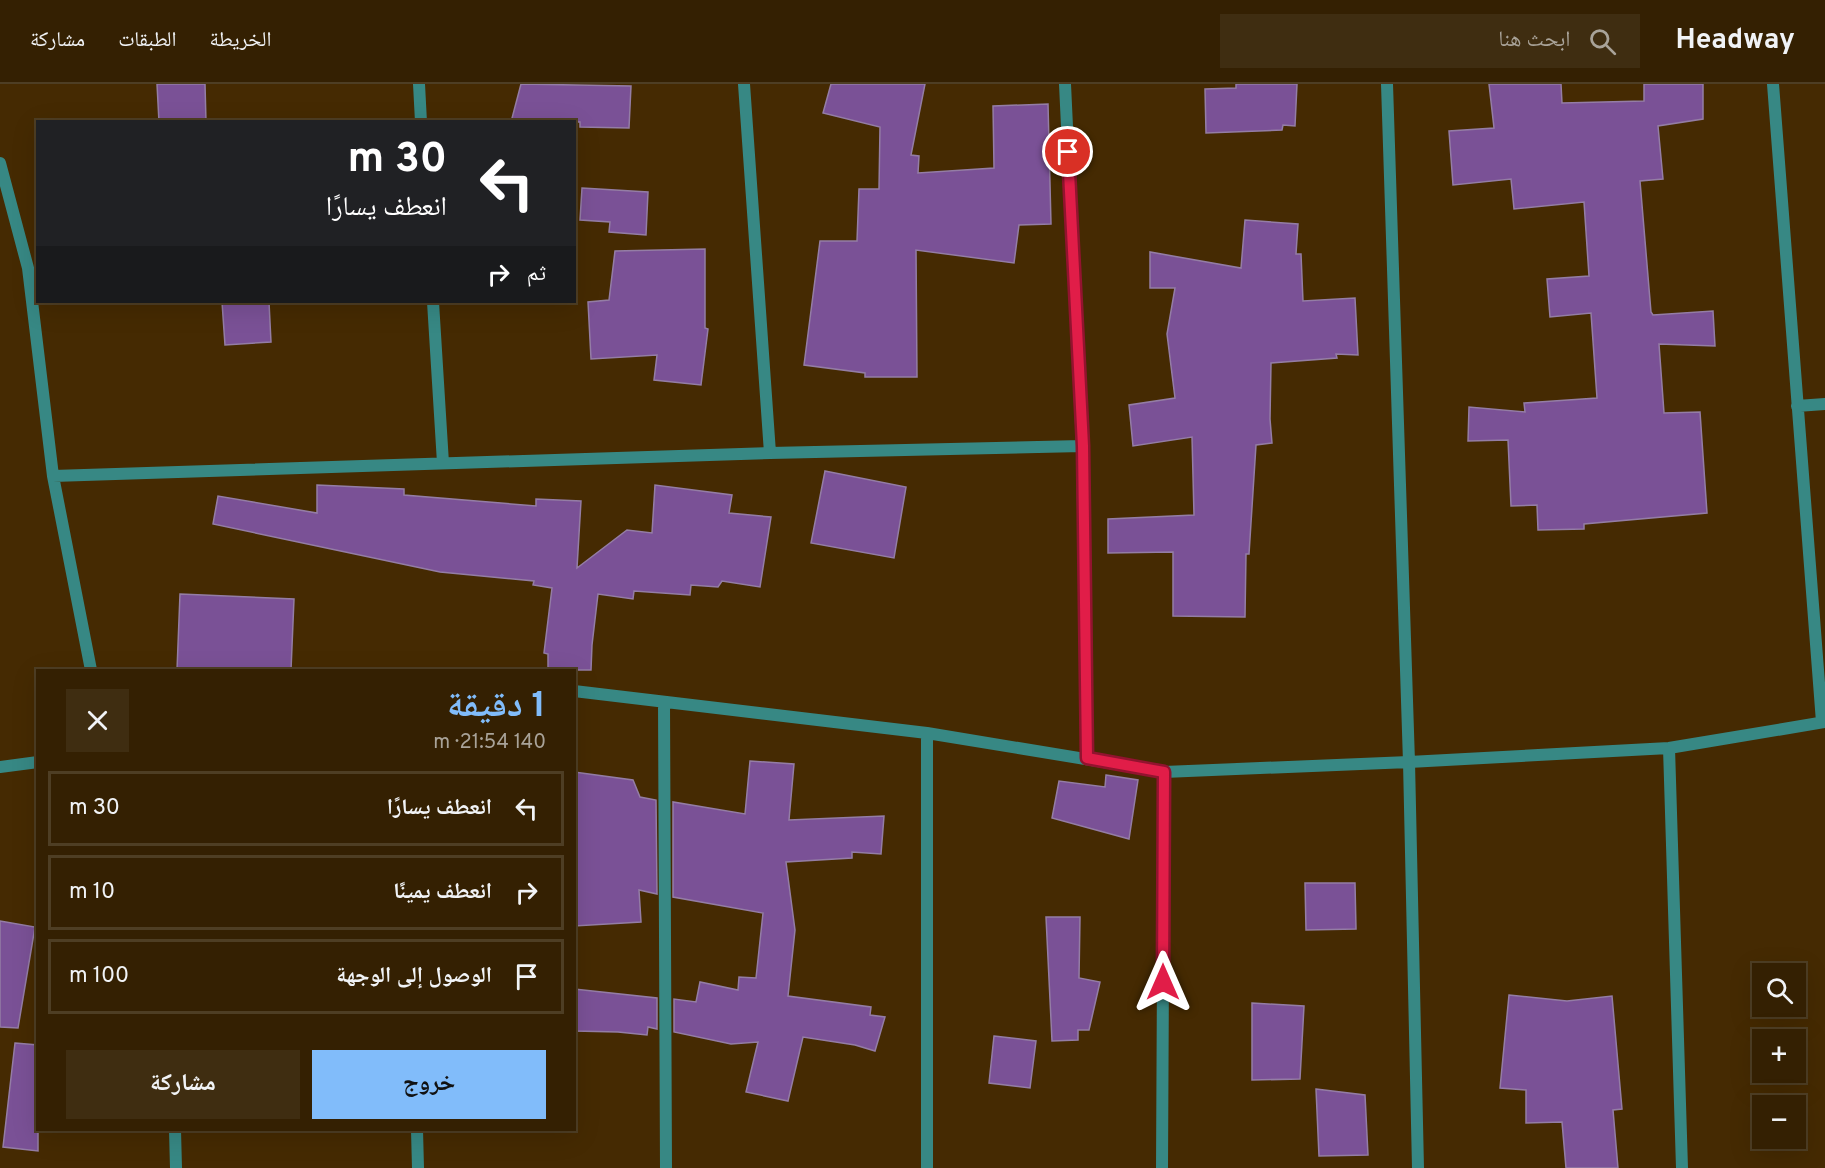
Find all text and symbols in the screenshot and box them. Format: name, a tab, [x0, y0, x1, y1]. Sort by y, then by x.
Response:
search box	[1220, 14, 1640, 68]
text: Headway	[1676, 23, 1795, 59]
icon: search	[1586, 25, 1619, 58]
text: مشاركة	[30, 27, 85, 54]
text: الطبقات	[118, 27, 177, 54]
text: الخريطة	[210, 27, 271, 54]
text: ابحث هنا	[1498, 27, 1571, 54]
pin	[1042, 126, 1093, 177]
text: 30 m	[348, 134, 447, 187]
icon: arrive	[1051, 135, 1084, 168]
icon: left	[468, 144, 546, 222]
text: انعطف يسارًا	[326, 191, 447, 225]
icon: right	[482, 258, 515, 291]
text: ثم	[527, 261, 546, 288]
text: 1 دقيقة	[447, 684, 546, 730]
button: close	[66, 689, 129, 752]
text: 140 m · 21:54	[433, 730, 546, 756]
icon: left	[510, 792, 543, 825]
text: 30 m	[69, 795, 120, 822]
text: انعطف يسارًا	[387, 795, 492, 822]
icon: right	[510, 876, 543, 909]
text: 10 m	[69, 879, 115, 906]
text: انعطف يمينًا	[393, 879, 492, 906]
position arrow	[1131, 950, 1195, 1014]
icon: arrive	[510, 960, 543, 993]
text: 100 m	[69, 963, 129, 990]
text: الوصول إلى الوجهة	[336, 963, 492, 990]
map controls	[1752, 963, 1806, 1149]
button: search	[1752, 963, 1806, 1017]
button: +	[1752, 1029, 1806, 1083]
button: مشاركة	[66, 1050, 300, 1119]
button: خروج	[312, 1050, 546, 1119]
button: −	[1752, 1095, 1806, 1149]

